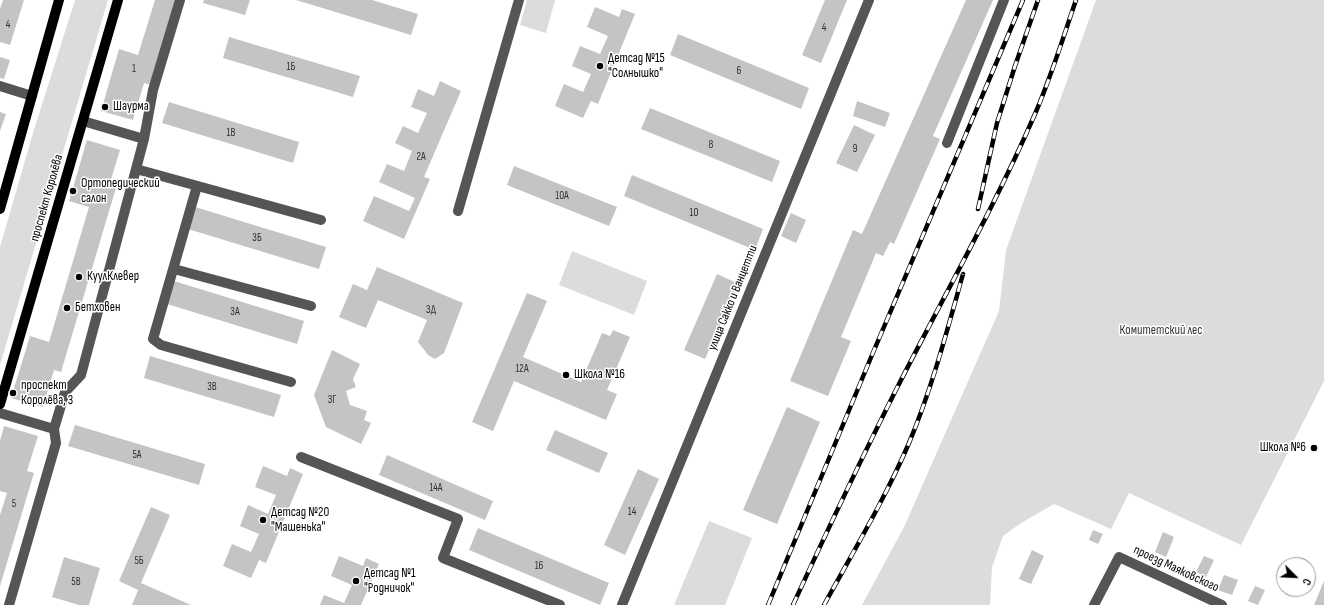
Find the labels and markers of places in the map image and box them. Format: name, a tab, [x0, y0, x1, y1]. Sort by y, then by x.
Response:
place label: Детсад №15 "Солнышко"	[608, 51, 665, 82]
marker: Детсад №15 "Солнышко"	[595, 61, 605, 71]
place label: Шаурма	[113, 99, 149, 115]
marker: Шаурма	[100, 102, 110, 112]
place label: Ортопедический салон	[81, 176, 160, 207]
marker: Ортопедический салон	[68, 186, 78, 196]
place label: КуулКлевер	[87, 269, 139, 285]
marker: КуулКлевер	[74, 272, 84, 282]
place label: Бетховен	[75, 300, 120, 316]
marker: Бетховен	[62, 303, 72, 313]
place label: Школа №16	[574, 367, 625, 383]
marker: Школа №16	[561, 370, 571, 380]
place label: проспект Королёва, 3	[21, 378, 73, 409]
marker: проспект Королёва, 3	[8, 388, 18, 398]
place label: Школа №6	[1260, 440, 1306, 456]
marker: Школа №6	[1309, 443, 1319, 453]
place label: Детсад №20 "Машенька"	[271, 505, 329, 536]
marker: Детсад №20 "Машенька"	[258, 515, 268, 525]
place label: Детсад №1 "Родничок"	[364, 566, 416, 597]
marker: Детсад №1 "Родничок"	[351, 576, 361, 586]

